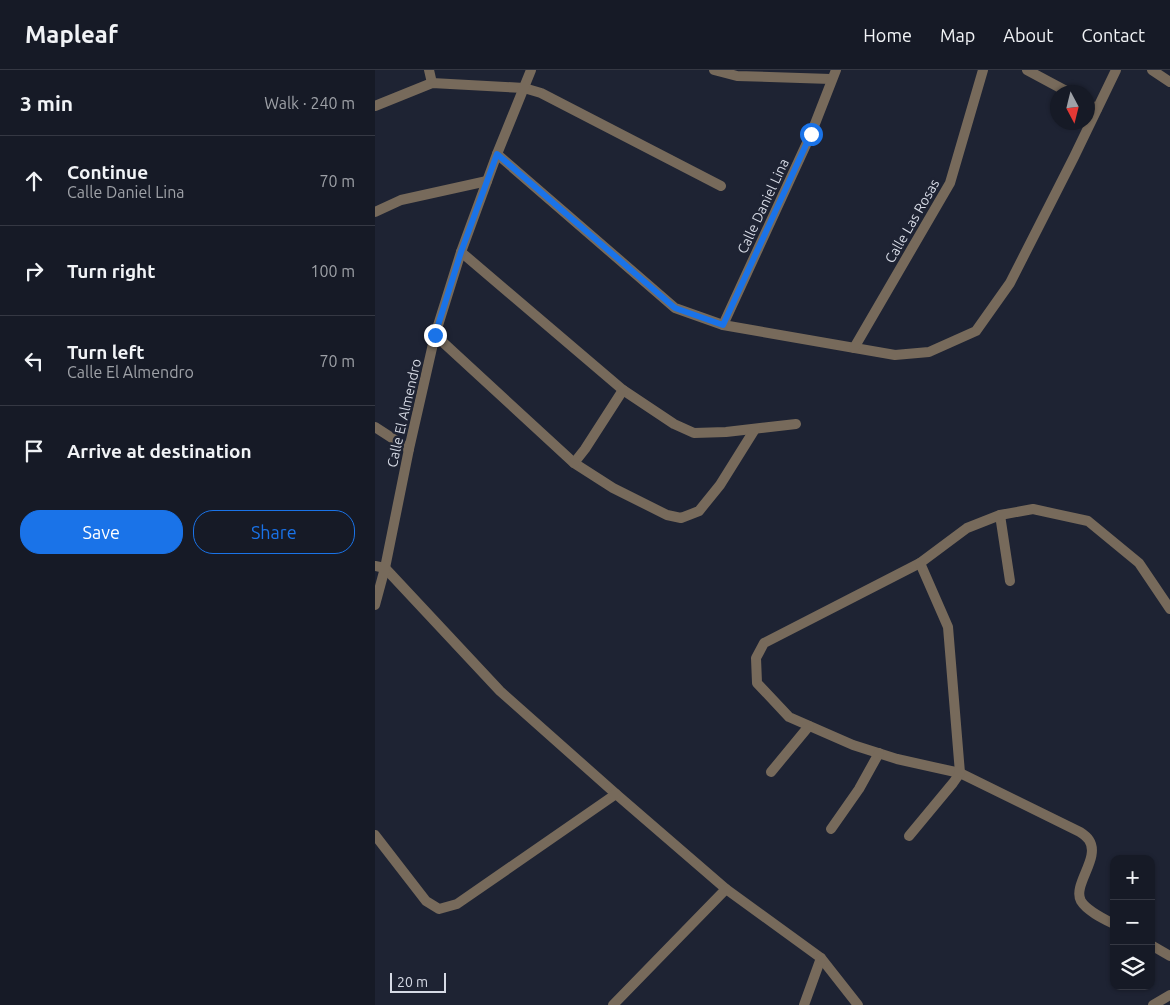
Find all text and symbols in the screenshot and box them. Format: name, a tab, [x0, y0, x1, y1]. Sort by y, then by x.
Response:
text: Mapleaf	[25, 21, 118, 48]
text: Home	[863, 25, 912, 45]
text: Map	[940, 25, 975, 45]
text: About	[1003, 25, 1053, 45]
text: Contact	[1081, 25, 1145, 45]
north arrow	[1050, 85, 1095, 130]
text: 3 min	[20, 91, 73, 115]
text: Walk · 240 m	[264, 94, 355, 112]
route start	[800, 123, 823, 146]
street label: Calle Daniel Lina	[734, 156, 792, 256]
text: Continue	[67, 161, 148, 183]
icon: ahead	[20, 167, 48, 195]
text: 70 m	[319, 172, 355, 190]
street label: Calle Las Rosas	[882, 176, 942, 266]
text: Calle Daniel Lina	[67, 183, 185, 201]
icon: right	[20, 257, 48, 285]
text: Turn right	[67, 260, 155, 282]
text: 100 m	[310, 262, 355, 280]
route end	[424, 324, 447, 347]
text: Turn left	[67, 341, 145, 363]
icon: left	[20, 347, 48, 375]
text: 70 m	[319, 352, 355, 370]
street label: Calle El Almendro	[384, 357, 424, 469]
text: Calle El Almendro	[67, 363, 194, 381]
icon: arrive	[20, 437, 48, 465]
text: Arrive at destination	[67, 440, 252, 462]
button: Save	[20, 510, 183, 554]
button: Share	[193, 510, 355, 554]
map controls	[1110, 855, 1155, 990]
button: +	[1110, 855, 1155, 900]
button: −	[1110, 900, 1155, 945]
button: layers	[1110, 945, 1155, 990]
scale bar	[390, 970, 446, 993]
text: 20 m	[397, 974, 428, 990]

